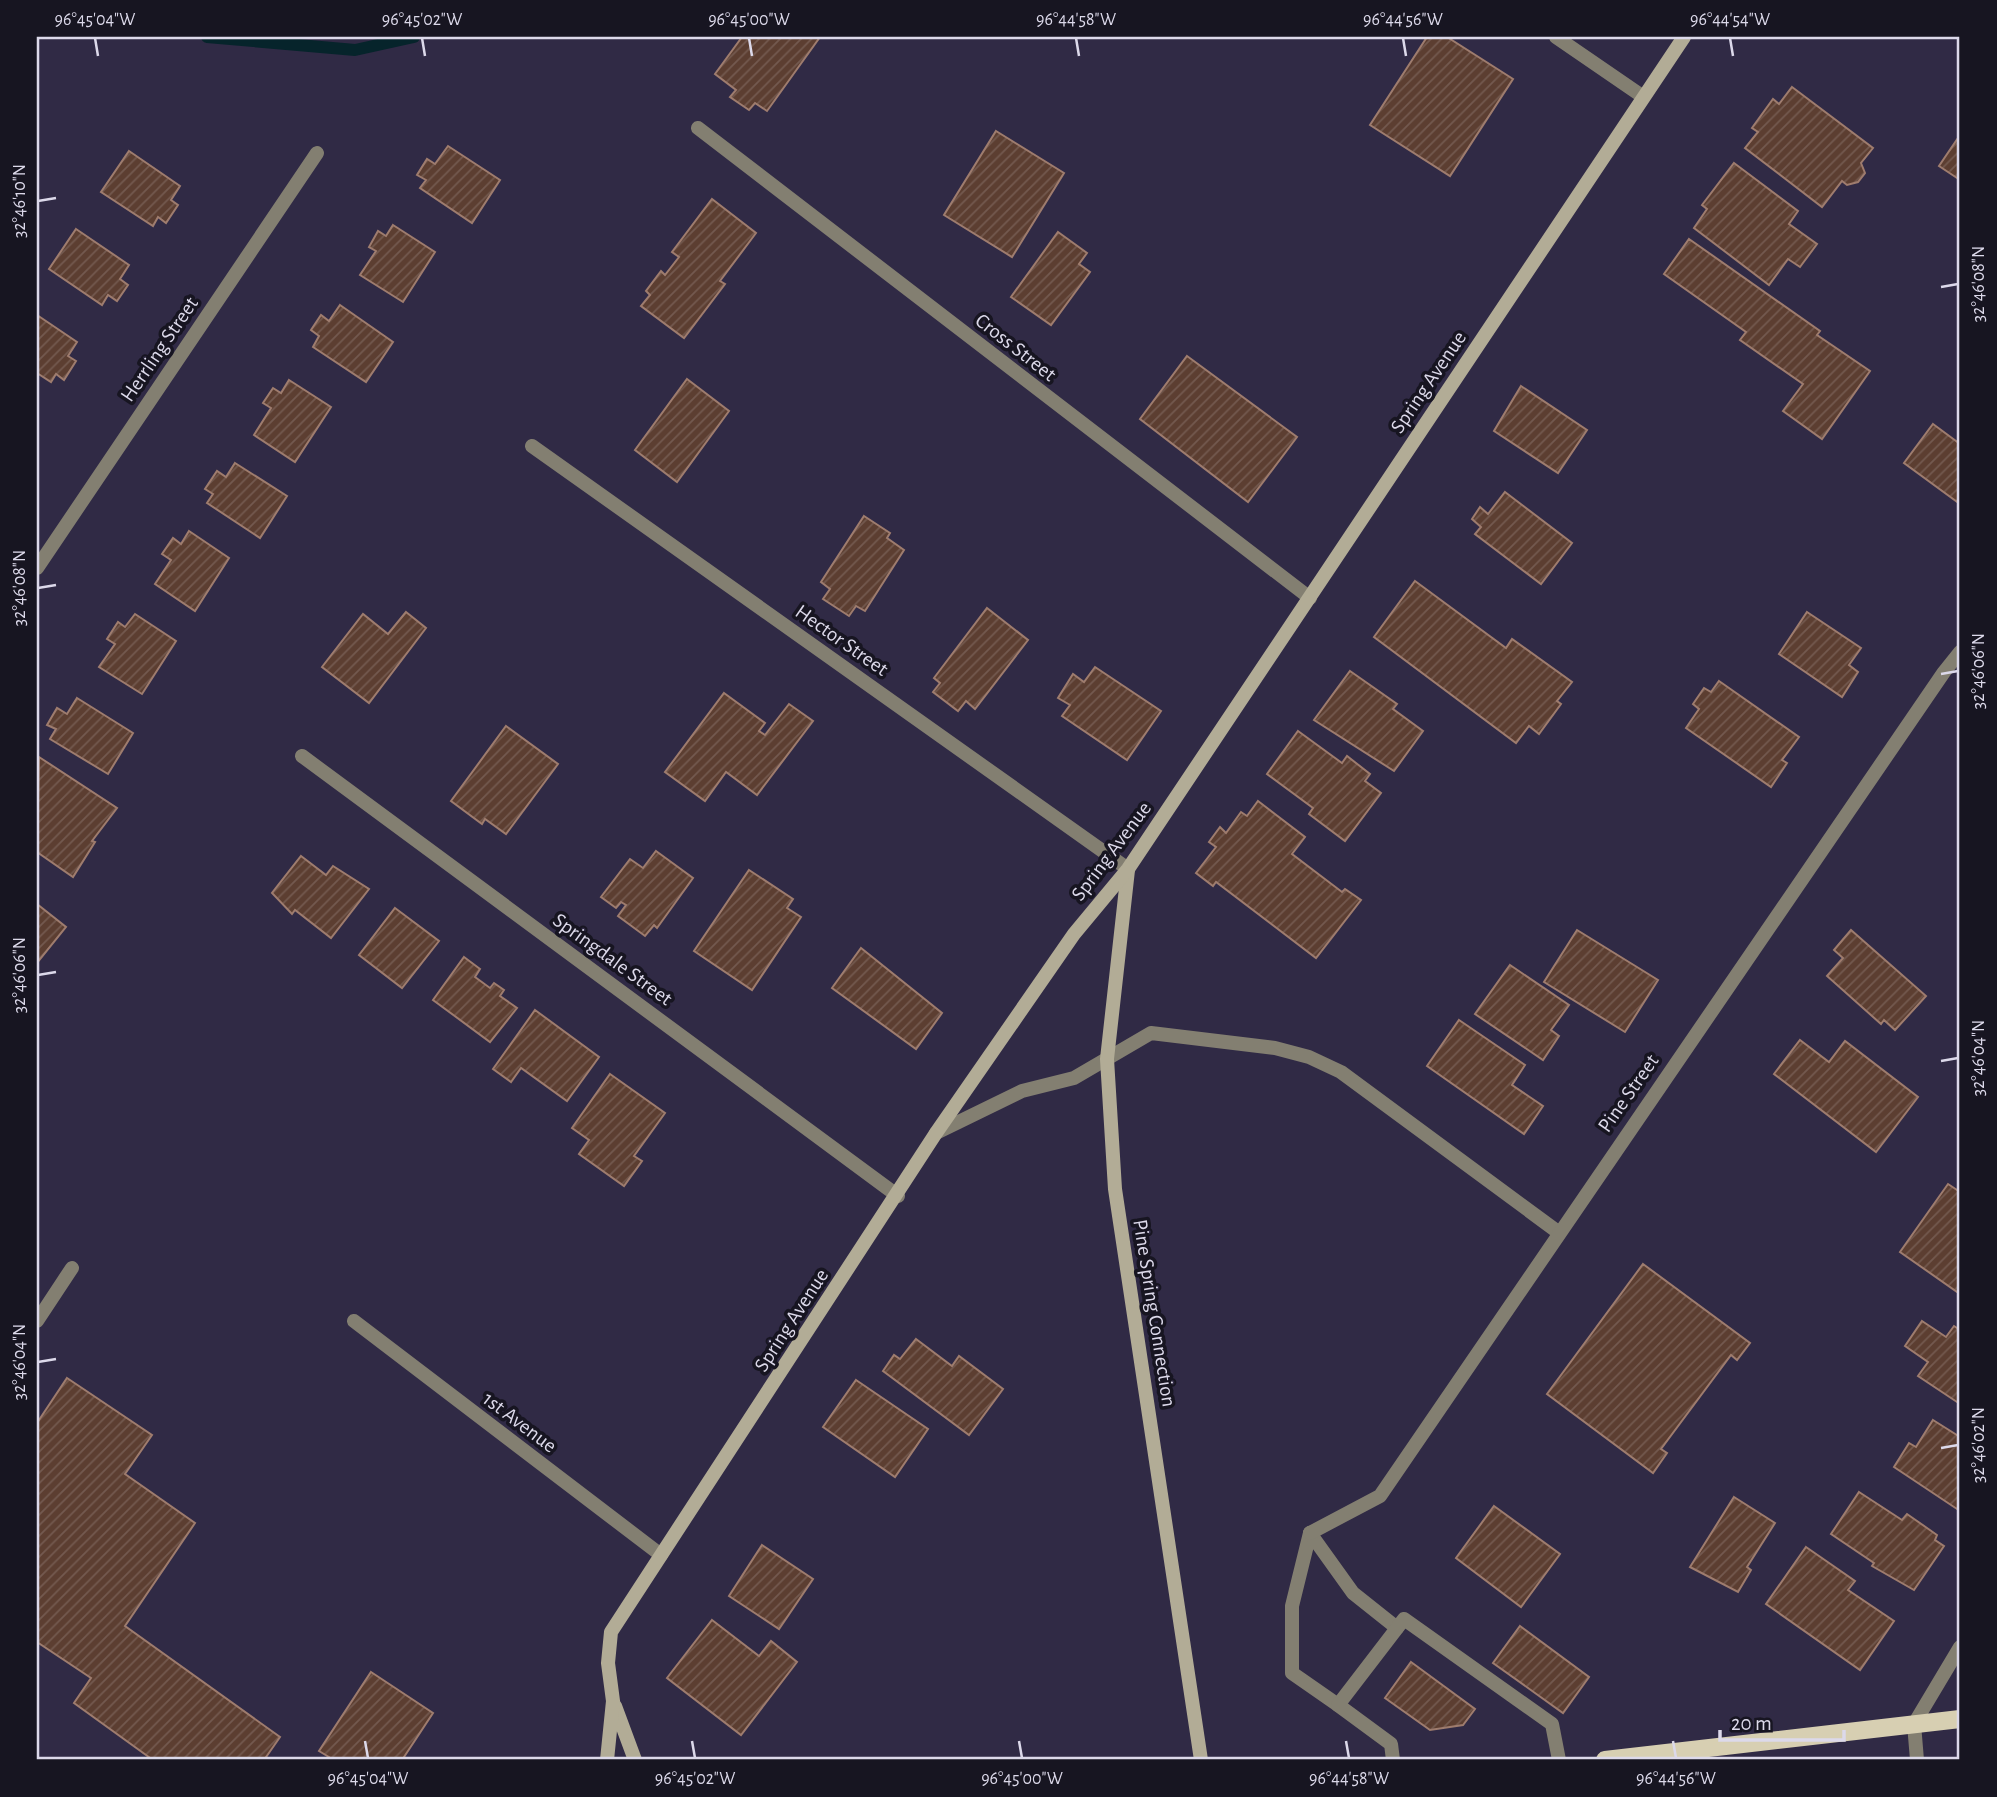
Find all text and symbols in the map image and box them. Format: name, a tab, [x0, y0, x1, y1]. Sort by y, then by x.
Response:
text: 96°45'04"W	[55, 11, 135, 29]
text: 96°45'02"W	[382, 11, 462, 29]
text: 96°45'00"W	[708, 11, 790, 29]
text: 96°44'58"W	[1036, 11, 1116, 29]
text: 96°44'56"W	[1363, 11, 1443, 29]
text: 96°44'54"W	[1690, 11, 1770, 29]
text: 32°46'10"N	[11, 164, 29, 238]
text: 32°46'08"N	[1970, 246, 1988, 322]
street label: Herrling Street	[117, 293, 202, 405]
street label: Cross Street	[971, 310, 1060, 385]
street label: Spring Avenue	[1387, 327, 1470, 437]
text: 32°46'08"N	[11, 550, 29, 626]
street label: Hector Street	[791, 601, 892, 680]
text: 32°46'06"N	[1970, 633, 1988, 709]
street label: Spring Avenue	[1068, 798, 1155, 905]
street label: Springdale Street	[549, 909, 676, 1010]
text: 32°46'06"N	[11, 937, 29, 1013]
text: 32°46'04"N	[1970, 1020, 1988, 1096]
street label: Pine Street	[1594, 1050, 1663, 1136]
street label: Pine Spring Connection	[1129, 1218, 1180, 1408]
street label: Spring Avenue	[750, 1265, 832, 1375]
text: 32°46'04"N	[11, 1324, 29, 1400]
street label: 1st Avenue	[479, 1388, 561, 1457]
text: 32°46'02"N	[1970, 1407, 1988, 1483]
scale bar	[1720, 1699, 1845, 1743]
text: 20 m	[1731, 1713, 1772, 1734]
text: 96°45'04"W	[328, 1770, 408, 1788]
text: 96°45'02"W	[655, 1770, 735, 1788]
text: 96°45'00"W	[981, 1770, 1063, 1788]
text: 96°44'58"W	[1309, 1770, 1389, 1788]
text: 96°44'56"W	[1636, 1770, 1716, 1788]

